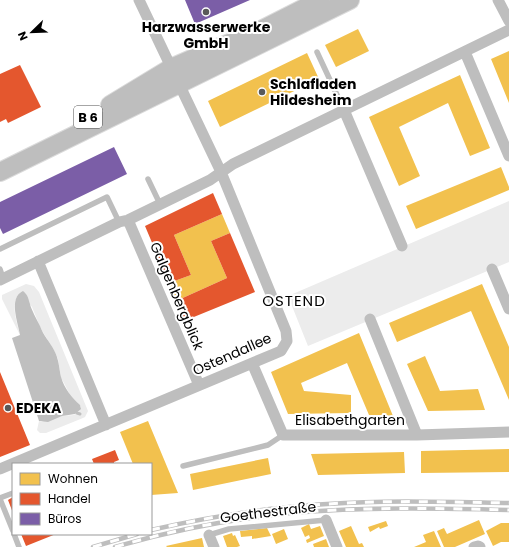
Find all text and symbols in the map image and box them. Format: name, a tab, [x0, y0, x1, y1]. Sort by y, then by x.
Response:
marker: Harzwasserwerke GmbH	[201, 7, 211, 17]
north arrow	[12, 12, 52, 52]
place label: Harzwasserwerke GmbH	[142, 17, 271, 53]
text: N	[14, 29, 32, 43]
place label: Schlafladen Hildesheim	[270, 74, 356, 110]
marker: Schlafladen Hildesheim	[257, 87, 267, 97]
road number: B 6	[74, 106, 102, 128]
street label: Galgenbergblick	[145, 239, 209, 354]
district label: OSTEND	[262, 290, 326, 311]
street label: Ostendallee	[189, 328, 275, 380]
place label: EDEKA	[16, 398, 62, 418]
marker: EDEKA	[3, 403, 13, 413]
street label: Elisabethgarten	[295, 410, 405, 430]
legend	[12, 463, 152, 535]
text: Wohnen	[48, 470, 98, 487]
text: Handel	[48, 490, 91, 507]
street label: Goethestraße	[219, 496, 317, 528]
text: Büros	[48, 510, 81, 527]

